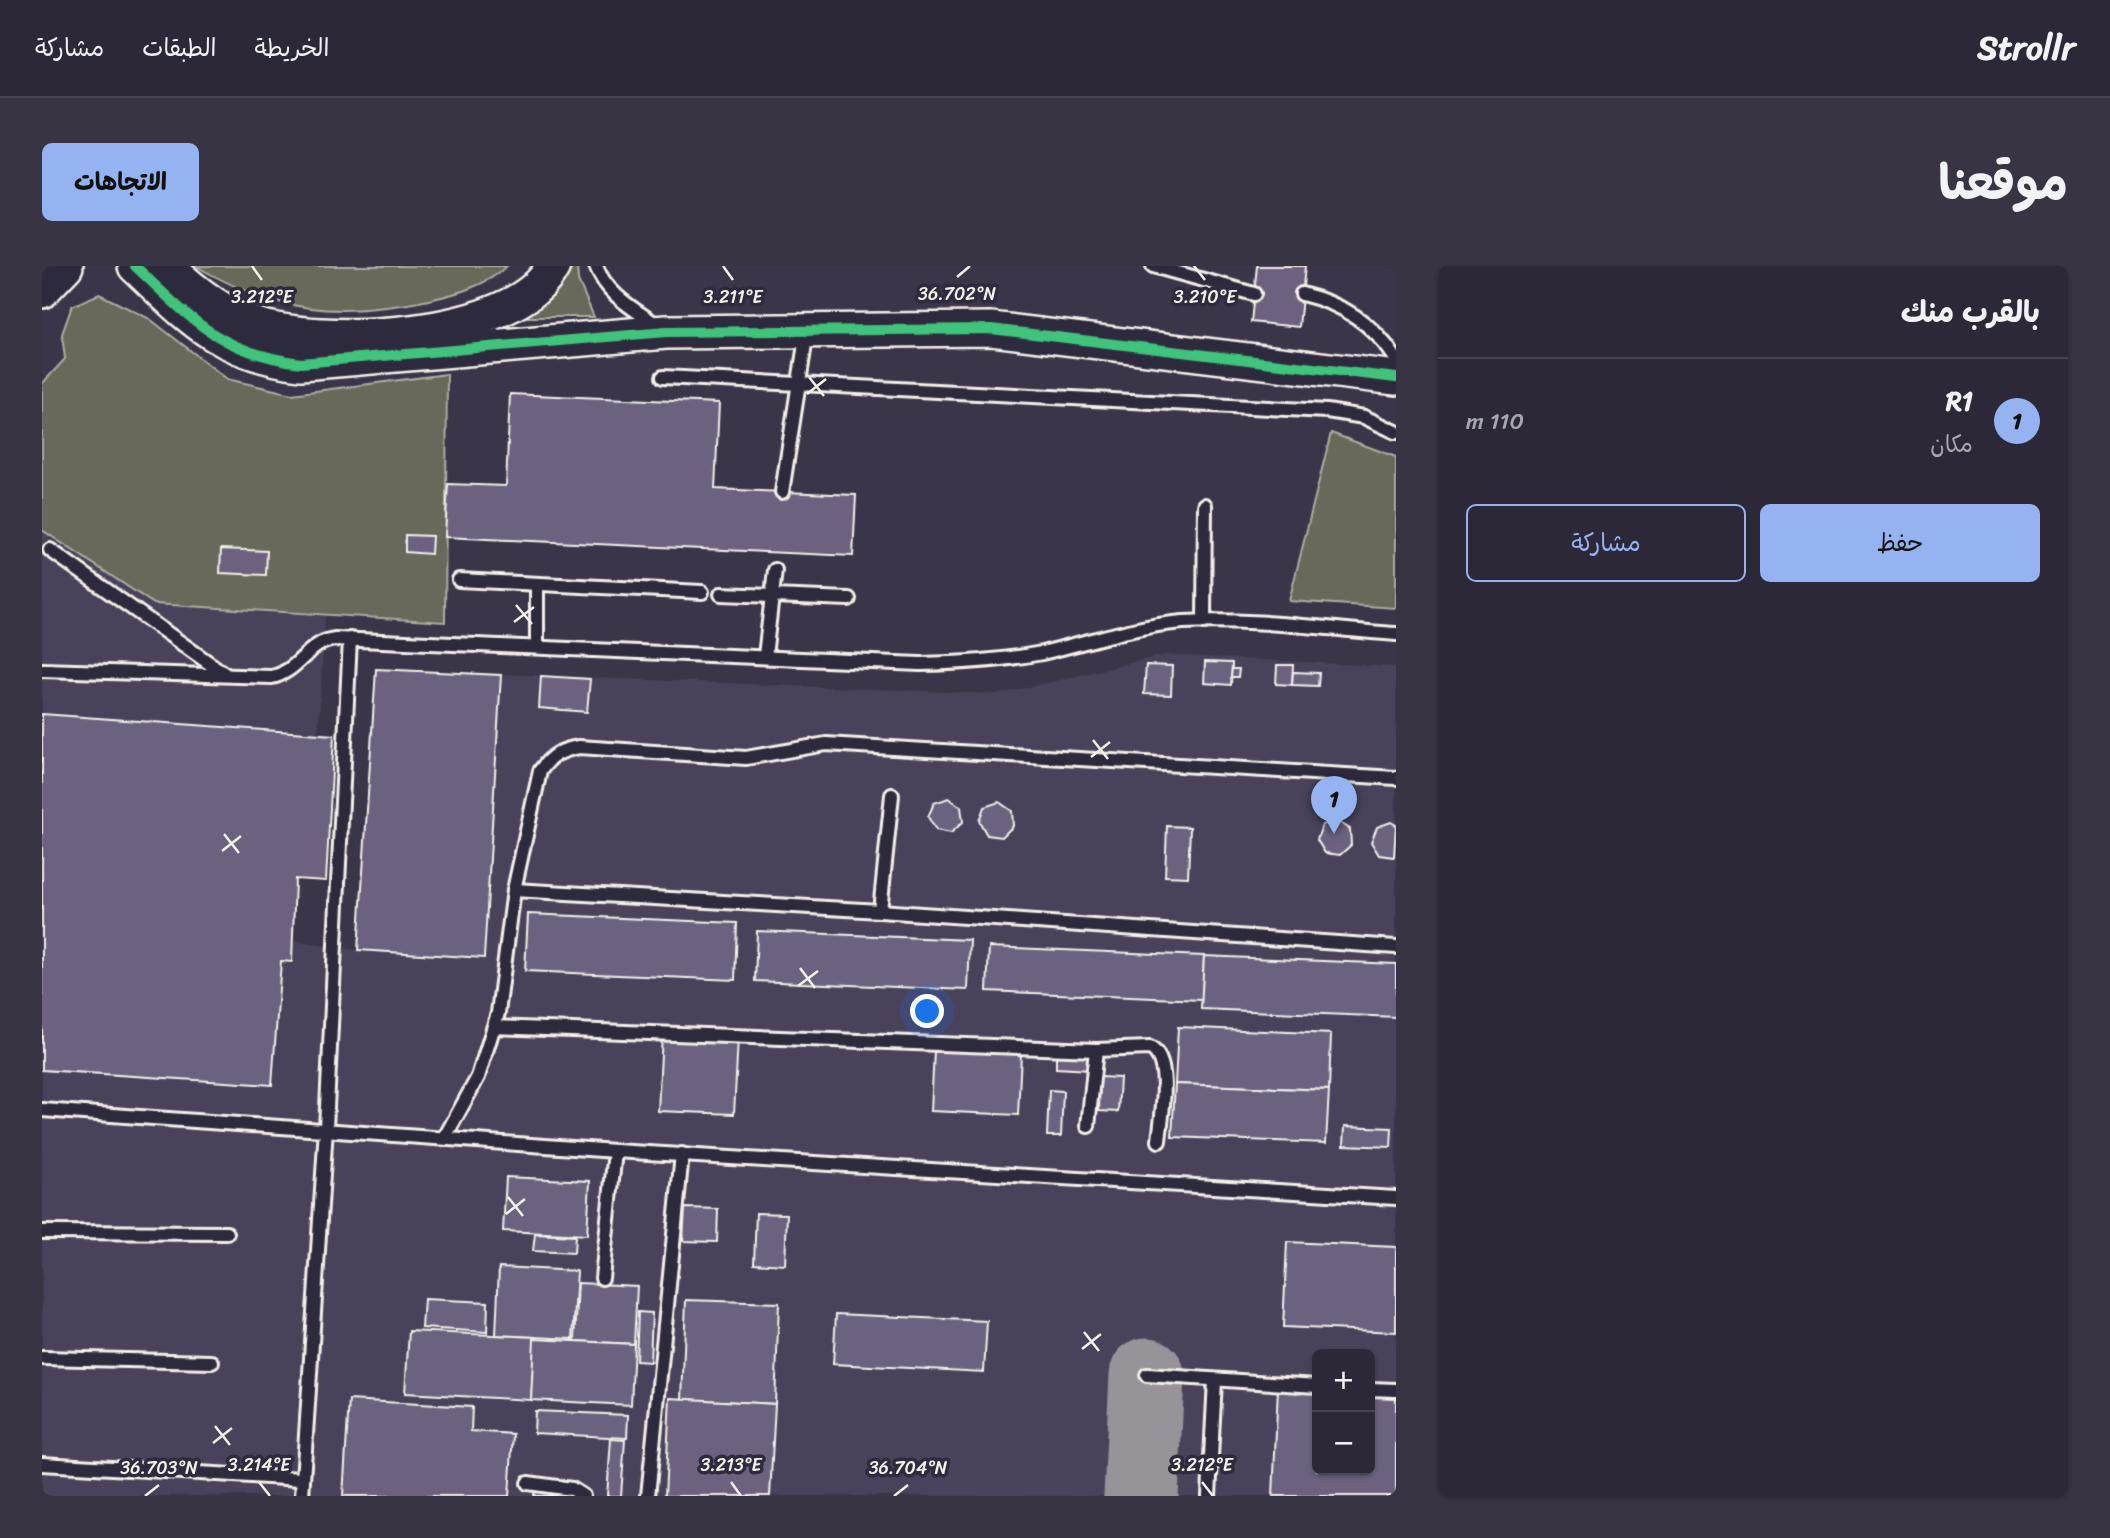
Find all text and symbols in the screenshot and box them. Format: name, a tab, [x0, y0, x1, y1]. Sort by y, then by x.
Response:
text: Strollr	[1977, 19, 2075, 77]
text: مشاركة	[35, 27, 104, 69]
text: الطبقات	[142, 27, 217, 69]
text: الخريطة	[255, 27, 329, 69]
text: موقعنا	[1938, 139, 2068, 226]
button: الاتجاهات	[42, 143, 199, 221]
text: 36.702°N	[918, 278, 996, 310]
text: 3.212°E	[231, 281, 294, 313]
text: 3.211°E	[704, 281, 763, 313]
text: 3.210°E	[1174, 281, 1237, 313]
text: بالقرب منك	[1901, 285, 2040, 339]
text: R1	[1946, 378, 1973, 424]
text: 110 m	[1466, 401, 1524, 442]
text: 1	[2012, 401, 2022, 442]
text: مكان	[1930, 424, 1973, 465]
button: مشاركة	[1466, 504, 1746, 582]
button: حفظ	[1760, 504, 2040, 582]
pin: 1	[1311, 776, 1357, 834]
your location	[910, 994, 944, 1028]
map controls	[1312, 1349, 1375, 1475]
button: +	[1312, 1349, 1375, 1412]
button: −	[1312, 1412, 1375, 1475]
text: 3.214°E	[228, 1449, 291, 1481]
text: 3.213°E	[700, 1449, 763, 1481]
text: 3.212°E	[1171, 1449, 1234, 1481]
text: 36.703°N	[120, 1452, 198, 1484]
text: 36.704°N	[869, 1452, 948, 1484]

